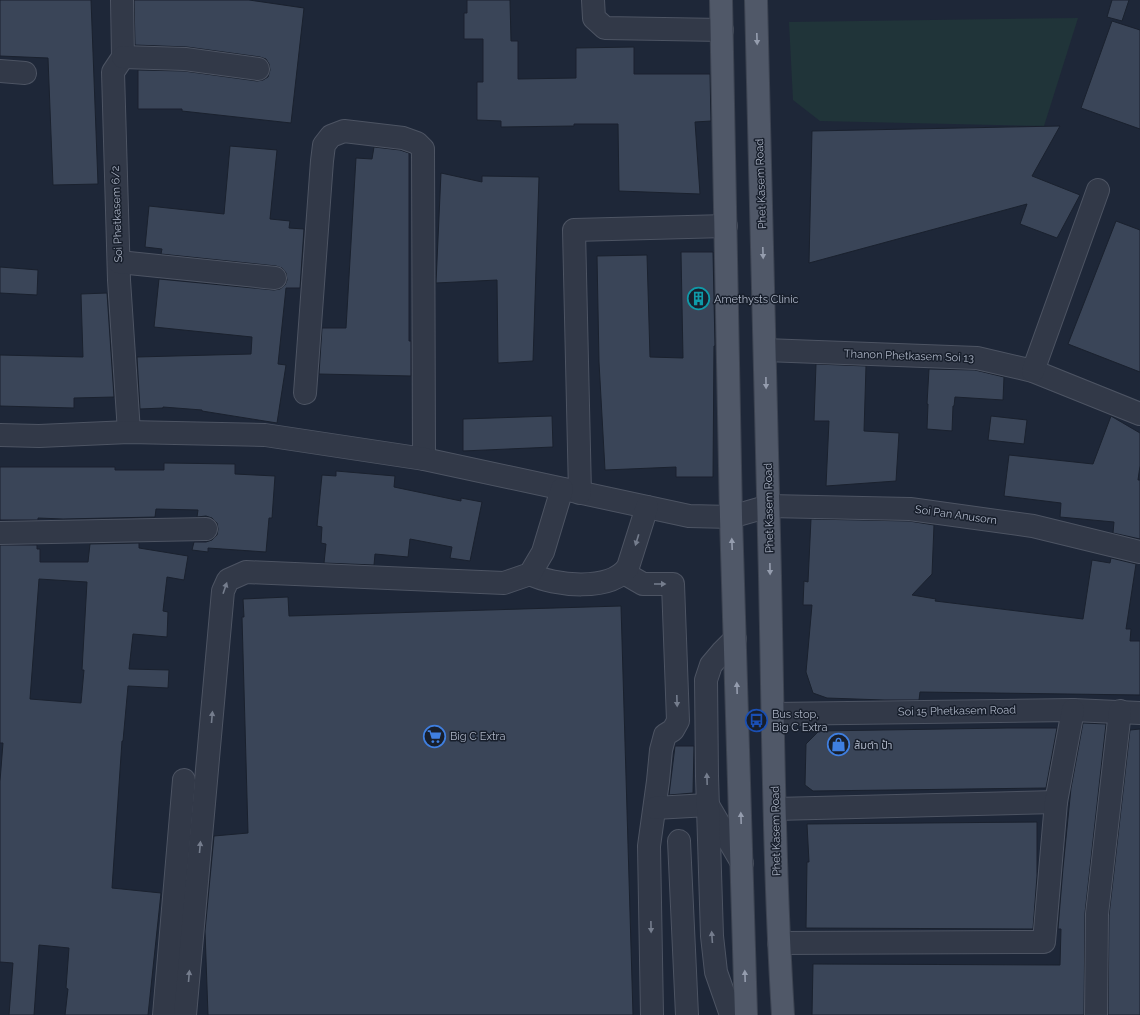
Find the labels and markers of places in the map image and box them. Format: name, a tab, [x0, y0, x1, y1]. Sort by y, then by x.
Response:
building icon: Amethysts Clinic	[686, 286, 712, 312]
place label: Amethysts Clinic	[714, 293, 799, 306]
bus stop icon: Bus stop, Big C Extra	[744, 707, 770, 733]
place label: Bus stop, Big C Extra	[772, 708, 827, 734]
supermarket icon: Big C Extra	[422, 723, 448, 749]
place label: Big C Extra	[450, 730, 505, 743]
shop icon: ส้มตำ ป้า	[825, 732, 851, 758]
place label: ส้มตำ ป้า	[854, 739, 892, 752]

